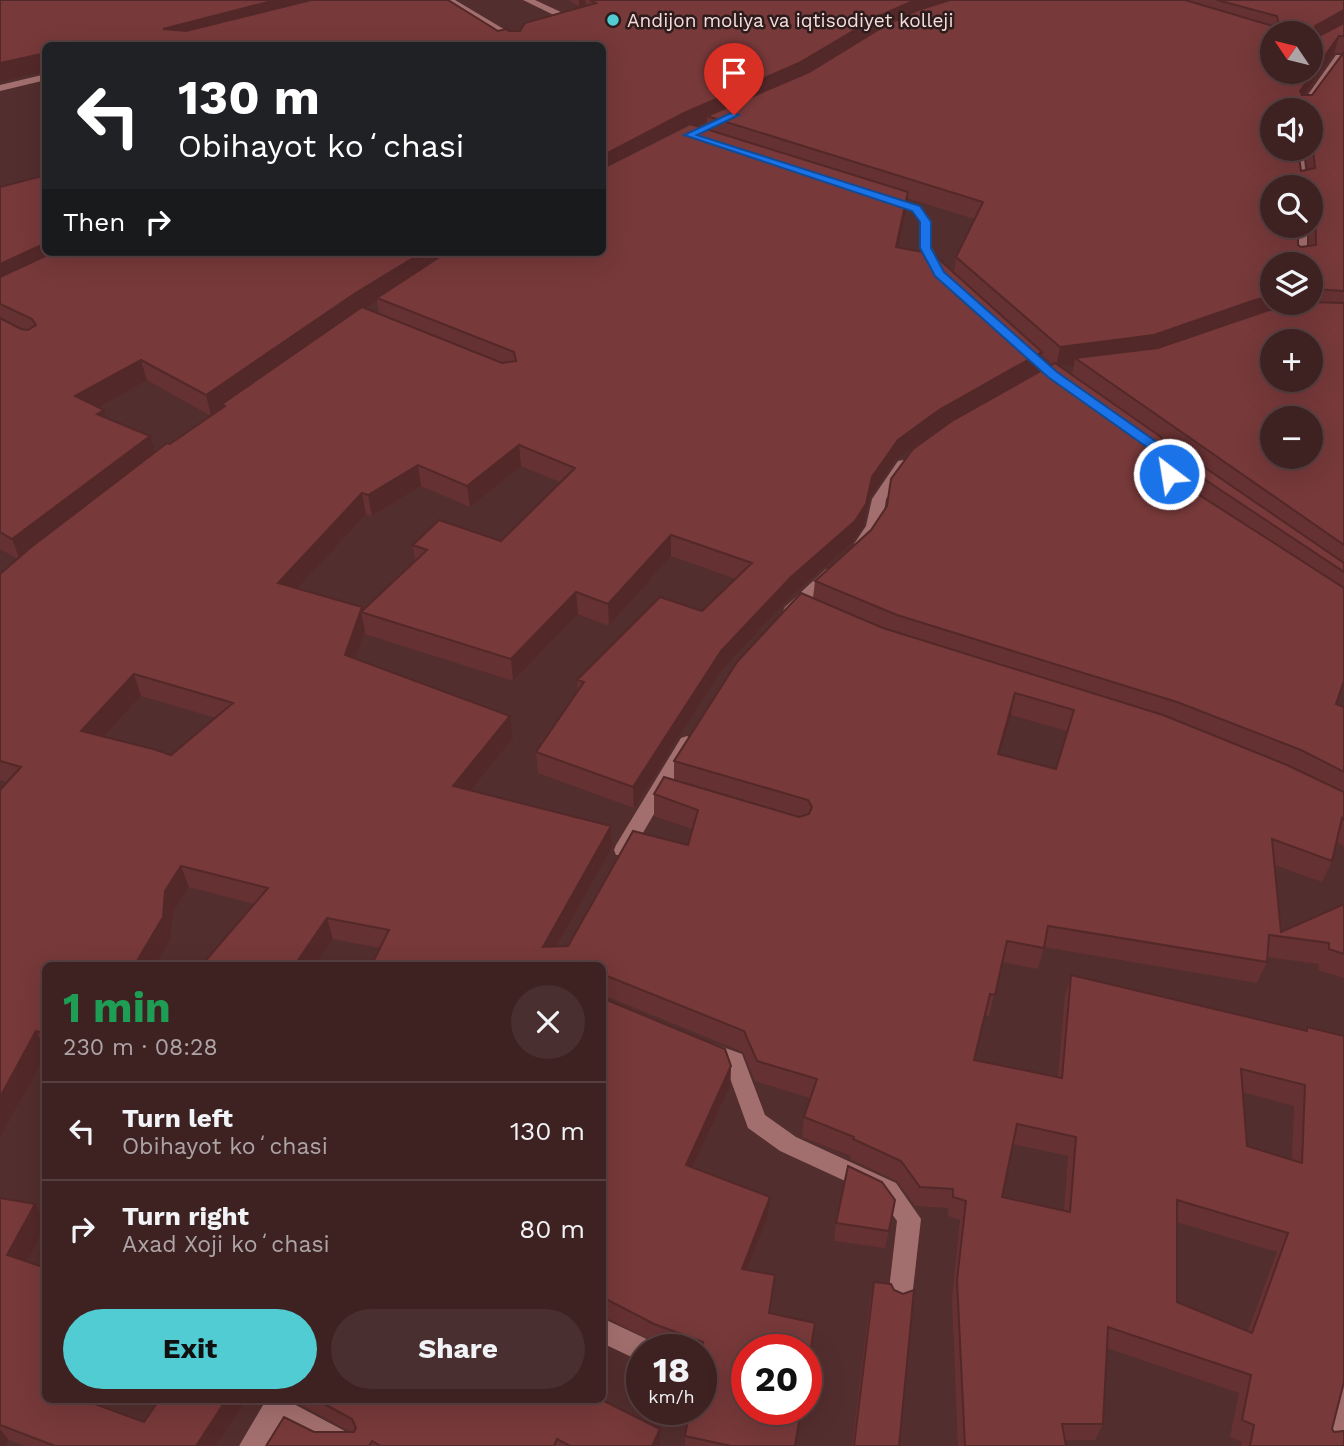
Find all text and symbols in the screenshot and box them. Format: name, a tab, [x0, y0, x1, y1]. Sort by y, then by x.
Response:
place label: Andijon moliya va iqtisodiyet kolleji	[627, 9, 953, 32]
marker: Andijon moliya va iqtisodiyet kolleji	[605, 12, 621, 28]
north arrow	[1260, 21, 1323, 84]
map controls	[1260, 21, 1323, 469]
pin	[704, 43, 764, 115]
icon: arrive	[715, 54, 753, 92]
text: 130 m	[178, 68, 320, 126]
icon: left	[63, 70, 154, 161]
button: sound	[1260, 98, 1323, 161]
text: Obihayot koʻchasi	[178, 127, 464, 165]
button: search	[1260, 175, 1323, 238]
icon: right	[139, 203, 177, 241]
text: Then	[63, 207, 125, 237]
button: layers	[1260, 252, 1323, 315]
button: +	[1260, 329, 1323, 392]
button: −	[1260, 406, 1323, 469]
position arrow	[1132, 437, 1206, 511]
text: 1 min	[63, 983, 171, 1032]
button: close	[511, 985, 585, 1059]
text: 230 m · 08:28	[63, 1034, 218, 1061]
text: Turn left	[122, 1103, 233, 1133]
icon: left	[63, 1112, 101, 1150]
text: 130 m	[510, 1116, 585, 1146]
text: Obihayot koʻchasi	[122, 1133, 328, 1160]
text: Turn right	[122, 1201, 249, 1231]
icon: right	[63, 1210, 101, 1248]
text: 80 m	[519, 1214, 585, 1244]
text: Axad Xoji koʻchasi	[122, 1231, 330, 1258]
button: Exit	[63, 1309, 317, 1389]
button: Share	[331, 1309, 585, 1389]
speed limit sign: 20	[731, 1334, 822, 1425]
text: 18	[653, 1349, 690, 1391]
text: km/h	[648, 1386, 695, 1407]

